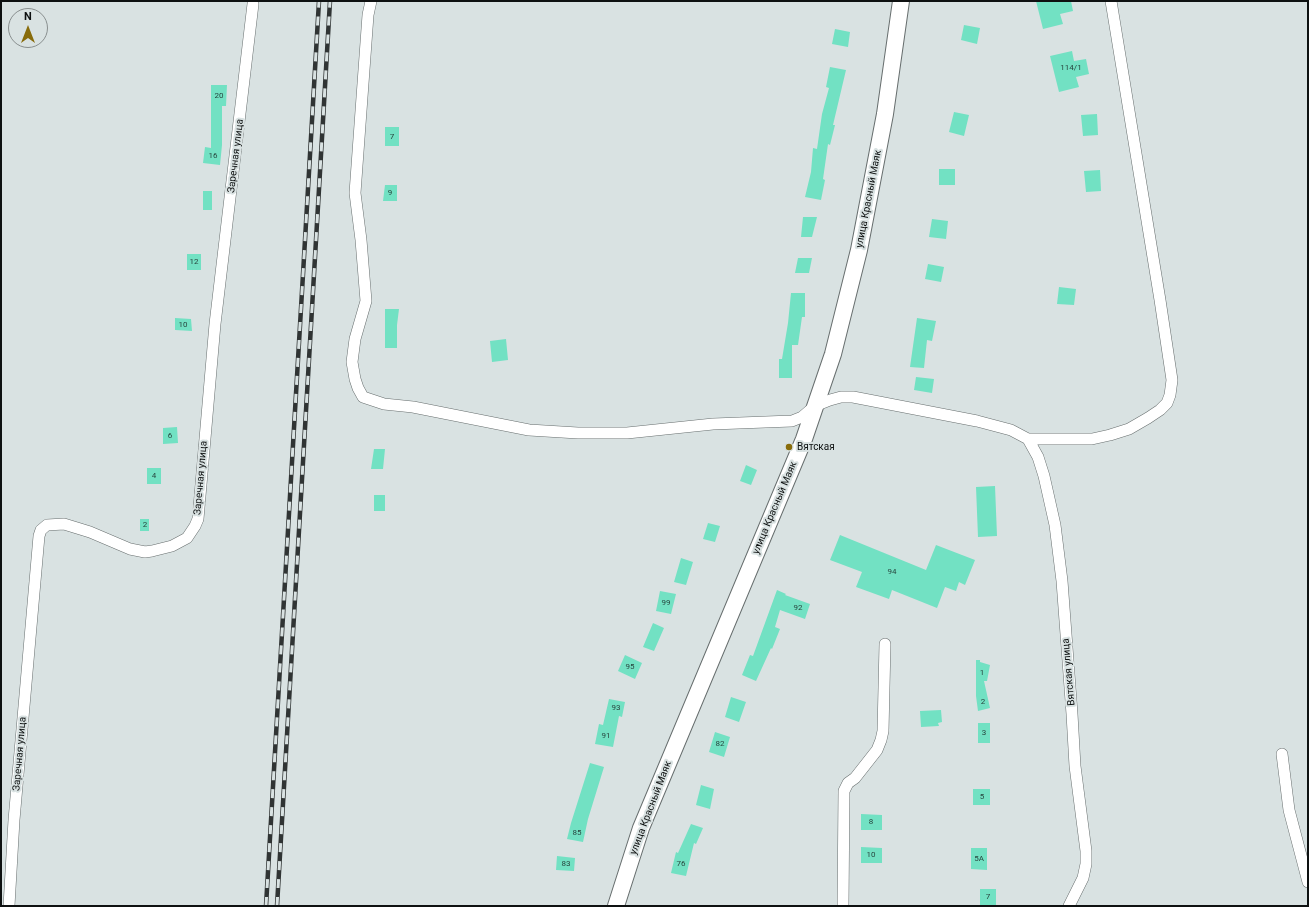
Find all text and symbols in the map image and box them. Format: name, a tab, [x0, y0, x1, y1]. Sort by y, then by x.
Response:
north arrow	[8, 8, 48, 48]
text: N	[24, 10, 32, 23]
house number: 114/1	[1060, 63, 1082, 73]
house number: 20	[215, 91, 223, 101]
street label: Заречная улица	[226, 118, 246, 194]
house number: 7	[390, 132, 394, 142]
street label: улица Красный Маяк	[854, 149, 884, 249]
house number: 16	[209, 151, 217, 161]
house number: 9	[388, 188, 392, 198]
house number: 12	[190, 257, 198, 267]
house number: 10	[179, 320, 187, 330]
house number: 6	[168, 431, 172, 441]
street label: Заречная улица	[192, 440, 210, 516]
place label: Вятская	[797, 441, 835, 453]
marker: Вятская	[784, 442, 794, 452]
street label: улица Красный Маяк	[750, 460, 800, 556]
house number: 4	[152, 471, 156, 481]
house number: 2	[143, 520, 147, 530]
house number: 94	[888, 567, 896, 577]
house number: 99	[662, 598, 670, 608]
house number: 92	[794, 603, 802, 613]
street label: Вятская улица	[1060, 638, 1078, 706]
house number: 95	[626, 662, 634, 672]
house number: 1	[980, 668, 984, 678]
house number: 2	[981, 697, 985, 707]
house number: 93	[612, 703, 620, 713]
street label: Заречная улица	[11, 716, 29, 792]
house number: 3	[982, 728, 986, 738]
house number: 91	[602, 731, 610, 741]
house number: 82	[716, 739, 724, 749]
street label: улица Красный Маяк	[628, 759, 674, 857]
house number: 5	[980, 792, 984, 802]
house number: 8	[869, 817, 873, 827]
house number: 85	[573, 828, 581, 838]
house number: 10	[867, 850, 875, 860]
house number: 5А	[974, 854, 984, 864]
house number: 83	[562, 859, 570, 869]
house number: 76	[677, 859, 685, 869]
house number: 7	[986, 892, 990, 902]

